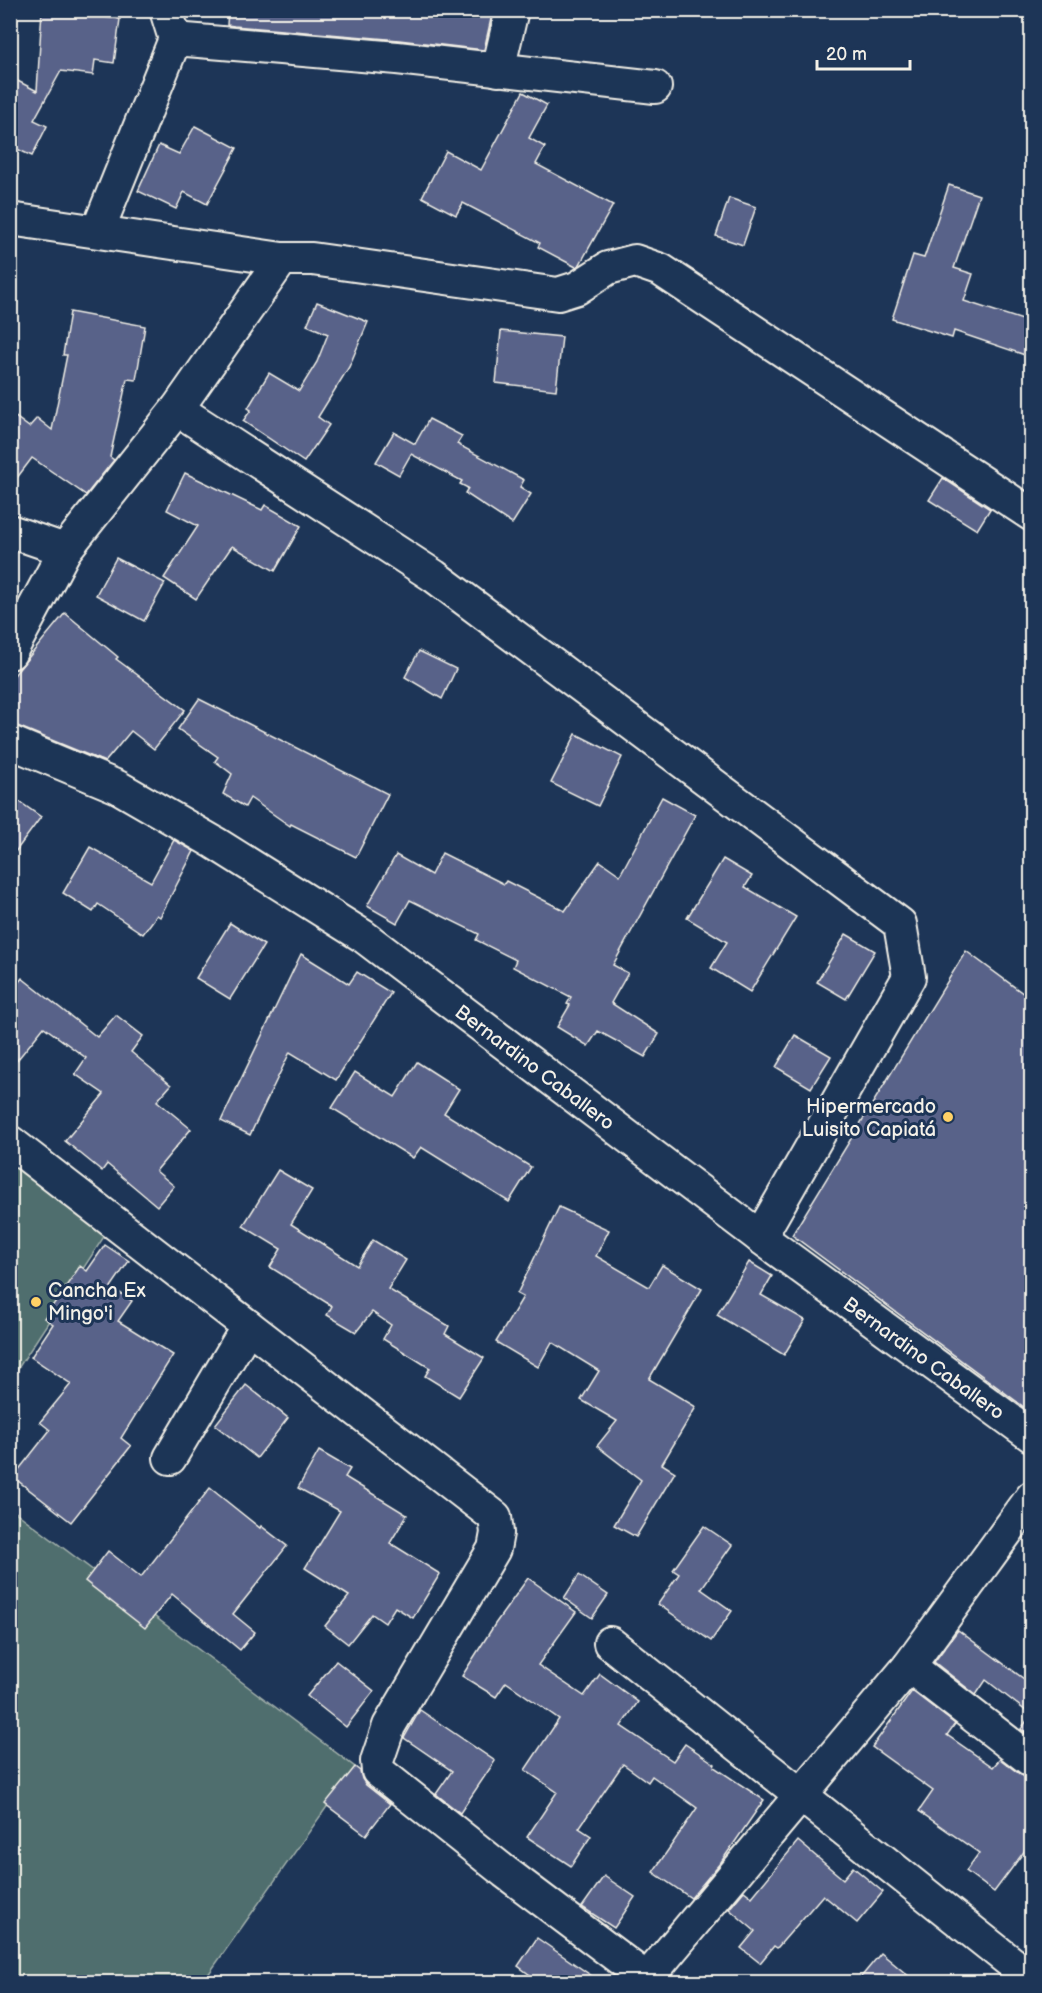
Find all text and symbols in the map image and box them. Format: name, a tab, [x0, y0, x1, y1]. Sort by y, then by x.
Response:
scale bar	[817, 33, 910, 71]
text: 20 m	[826, 44, 867, 65]
street label: Bernardino Caballero	[450, 1000, 619, 1136]
place label: Hipermercado Luisito Capiatá	[802, 1095, 936, 1142]
marker: Hipermercado Luisito Capiatá	[941, 1110, 955, 1124]
place label: Cancha Ex Mingo'i	[48, 1279, 146, 1326]
street label: Bernardino Caballero	[838, 1292, 1009, 1425]
marker: Cancha Ex Mingo'i	[29, 1295, 43, 1309]

